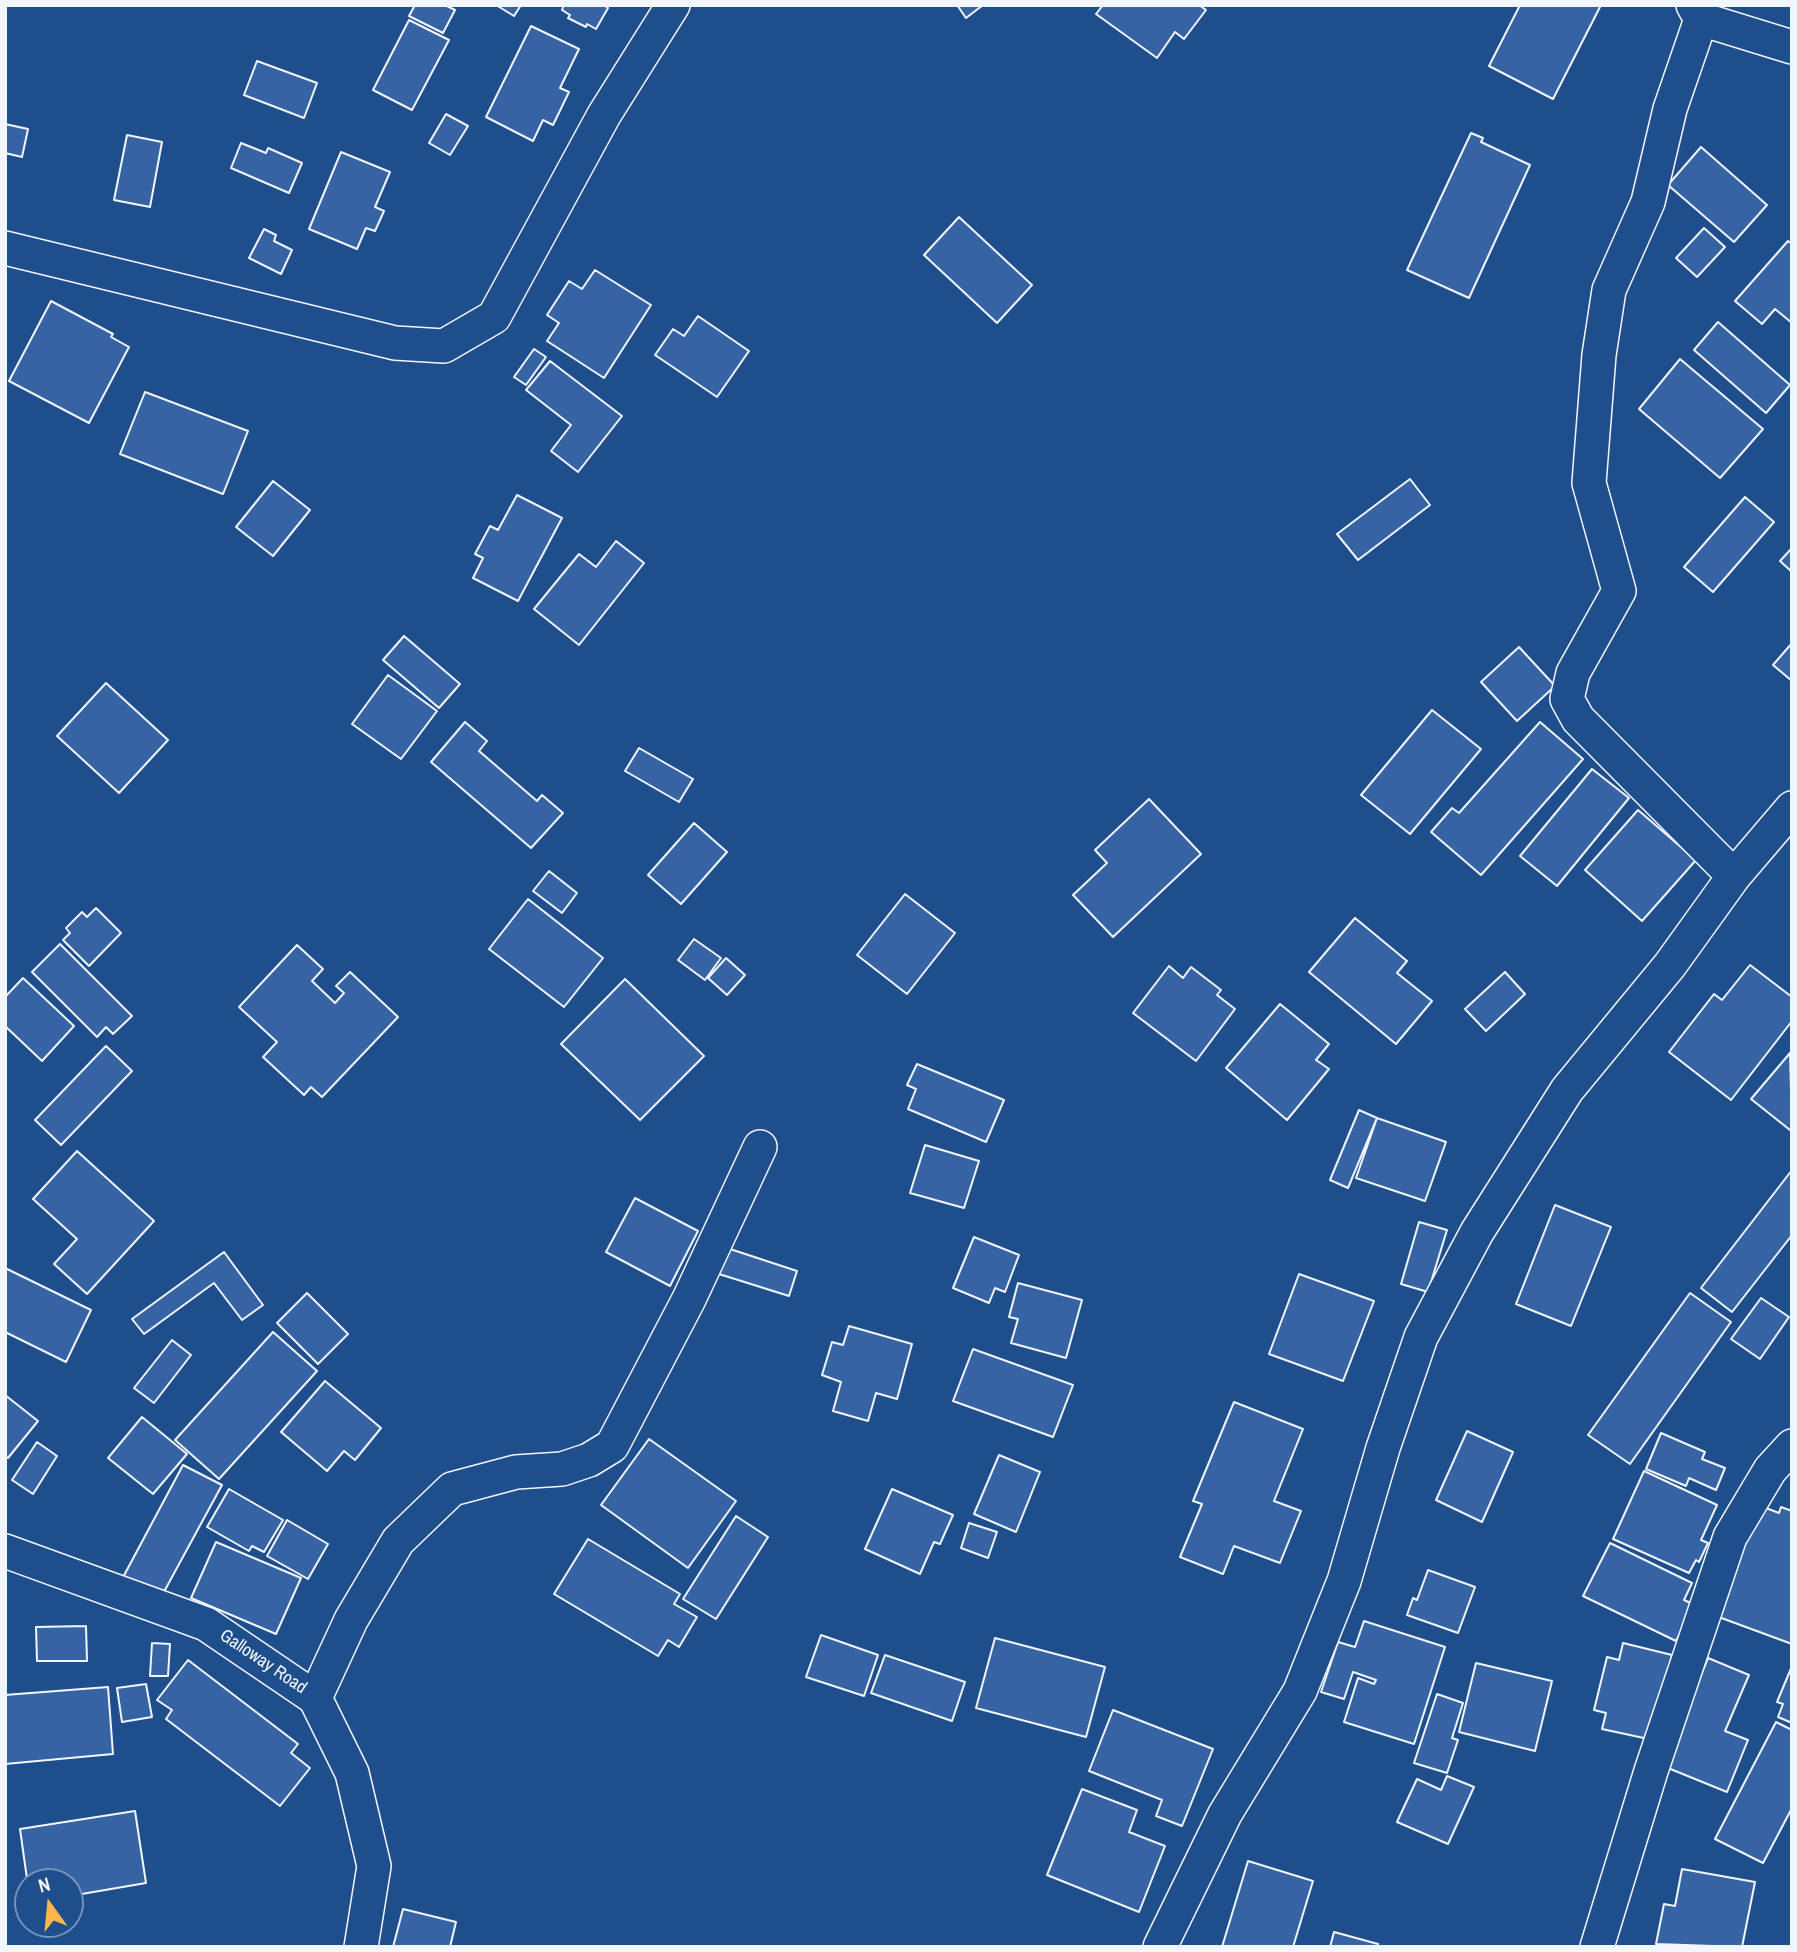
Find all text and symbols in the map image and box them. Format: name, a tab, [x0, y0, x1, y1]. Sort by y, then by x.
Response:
street label: Galloway Road	[215, 1625, 311, 1699]
north arrow	[14, 1868, 84, 1938]
text: N	[35, 1871, 53, 1899]

